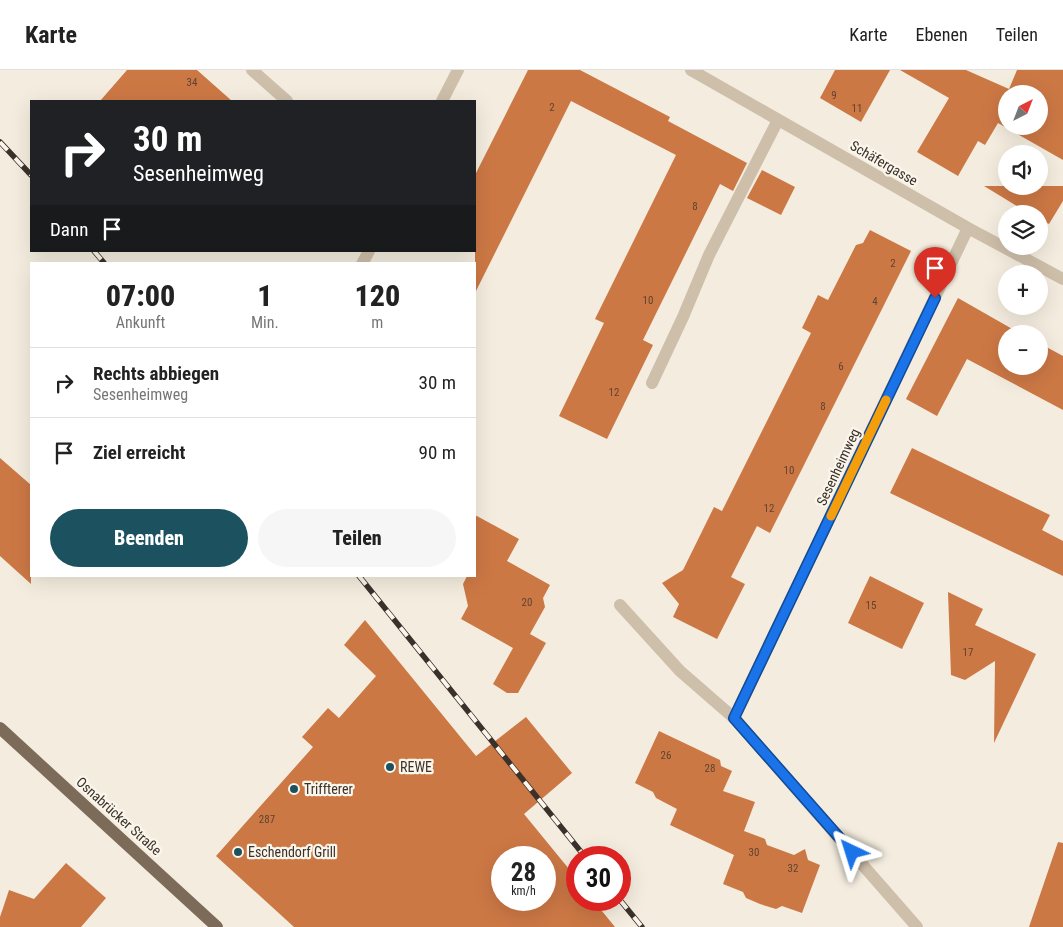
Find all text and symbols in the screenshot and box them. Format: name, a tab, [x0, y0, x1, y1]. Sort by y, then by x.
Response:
text: Karte	[25, 21, 77, 49]
text: Karte	[849, 24, 888, 45]
text: Ebenen	[916, 24, 968, 45]
text: Teilen	[996, 24, 1038, 45]
house number: 34	[187, 76, 198, 89]
north arrow	[998, 85, 1048, 135]
map controls	[998, 85, 1048, 375]
house number: 9	[831, 89, 837, 102]
house number: 2	[549, 101, 555, 114]
house number: 11	[852, 102, 862, 115]
text: 30 m	[133, 119, 202, 160]
icon: right	[50, 120, 115, 185]
street label: Schäfergasse	[847, 137, 921, 189]
button: sound	[998, 145, 1048, 195]
text: Sesenheimweg	[133, 161, 264, 186]
house number: 8	[692, 200, 698, 213]
button: layers	[998, 205, 1048, 255]
icon: arrive	[98, 215, 126, 243]
text: Dann	[50, 218, 88, 241]
pin	[914, 247, 956, 298]
icon: arrive	[921, 254, 949, 282]
house number: 2	[890, 257, 896, 270]
button: +	[998, 265, 1048, 315]
text: 07:00	[106, 278, 175, 313]
text: 1	[257, 278, 272, 313]
text: 120	[354, 278, 400, 313]
house number: 10	[643, 294, 653, 307]
house number: 4	[872, 295, 878, 308]
text: Ankunft	[116, 313, 165, 332]
text: Min.	[251, 313, 279, 332]
text: m	[371, 313, 383, 332]
button: −	[998, 325, 1048, 375]
house number: 6	[838, 360, 844, 373]
text: Rechts abbiegen	[93, 362, 219, 385]
icon: right	[50, 369, 78, 397]
text: 30 m	[419, 371, 456, 394]
text: Sesenheimweg	[93, 385, 188, 404]
house number: 12	[609, 386, 619, 399]
house number: 8	[820, 400, 826, 413]
street label: Sesenheimweg	[813, 426, 863, 508]
icon: arrive	[50, 439, 78, 467]
text: Ziel erreicht	[93, 441, 185, 464]
text: 90 m	[419, 441, 456, 464]
house number: 10	[784, 464, 794, 477]
house number: 12	[764, 502, 774, 515]
button: Beenden	[50, 509, 248, 567]
button: Teilen	[258, 509, 456, 567]
house number: 20	[522, 596, 532, 609]
house number: 15	[866, 599, 876, 612]
house number: 17	[963, 646, 973, 659]
house number: 26	[661, 749, 671, 762]
place label: REWE	[400, 759, 432, 775]
marker: REWE	[384, 761, 396, 773]
house number: 28	[705, 762, 715, 775]
street label: Osnabrücker Straße	[73, 774, 165, 859]
place label: Triffterer	[304, 781, 353, 797]
marker: Triffterer	[288, 783, 300, 795]
house number: 287	[259, 813, 275, 826]
position arrow	[825, 825, 877, 877]
place label: Eschendorf Grill	[248, 844, 336, 860]
marker: Eschendorf Grill	[232, 846, 244, 858]
speed limit sign: 30	[566, 846, 631, 911]
house number: 30	[749, 846, 759, 859]
text: 28	[511, 858, 536, 887]
house number: 32	[788, 862, 798, 875]
text: km/h	[511, 884, 536, 898]

